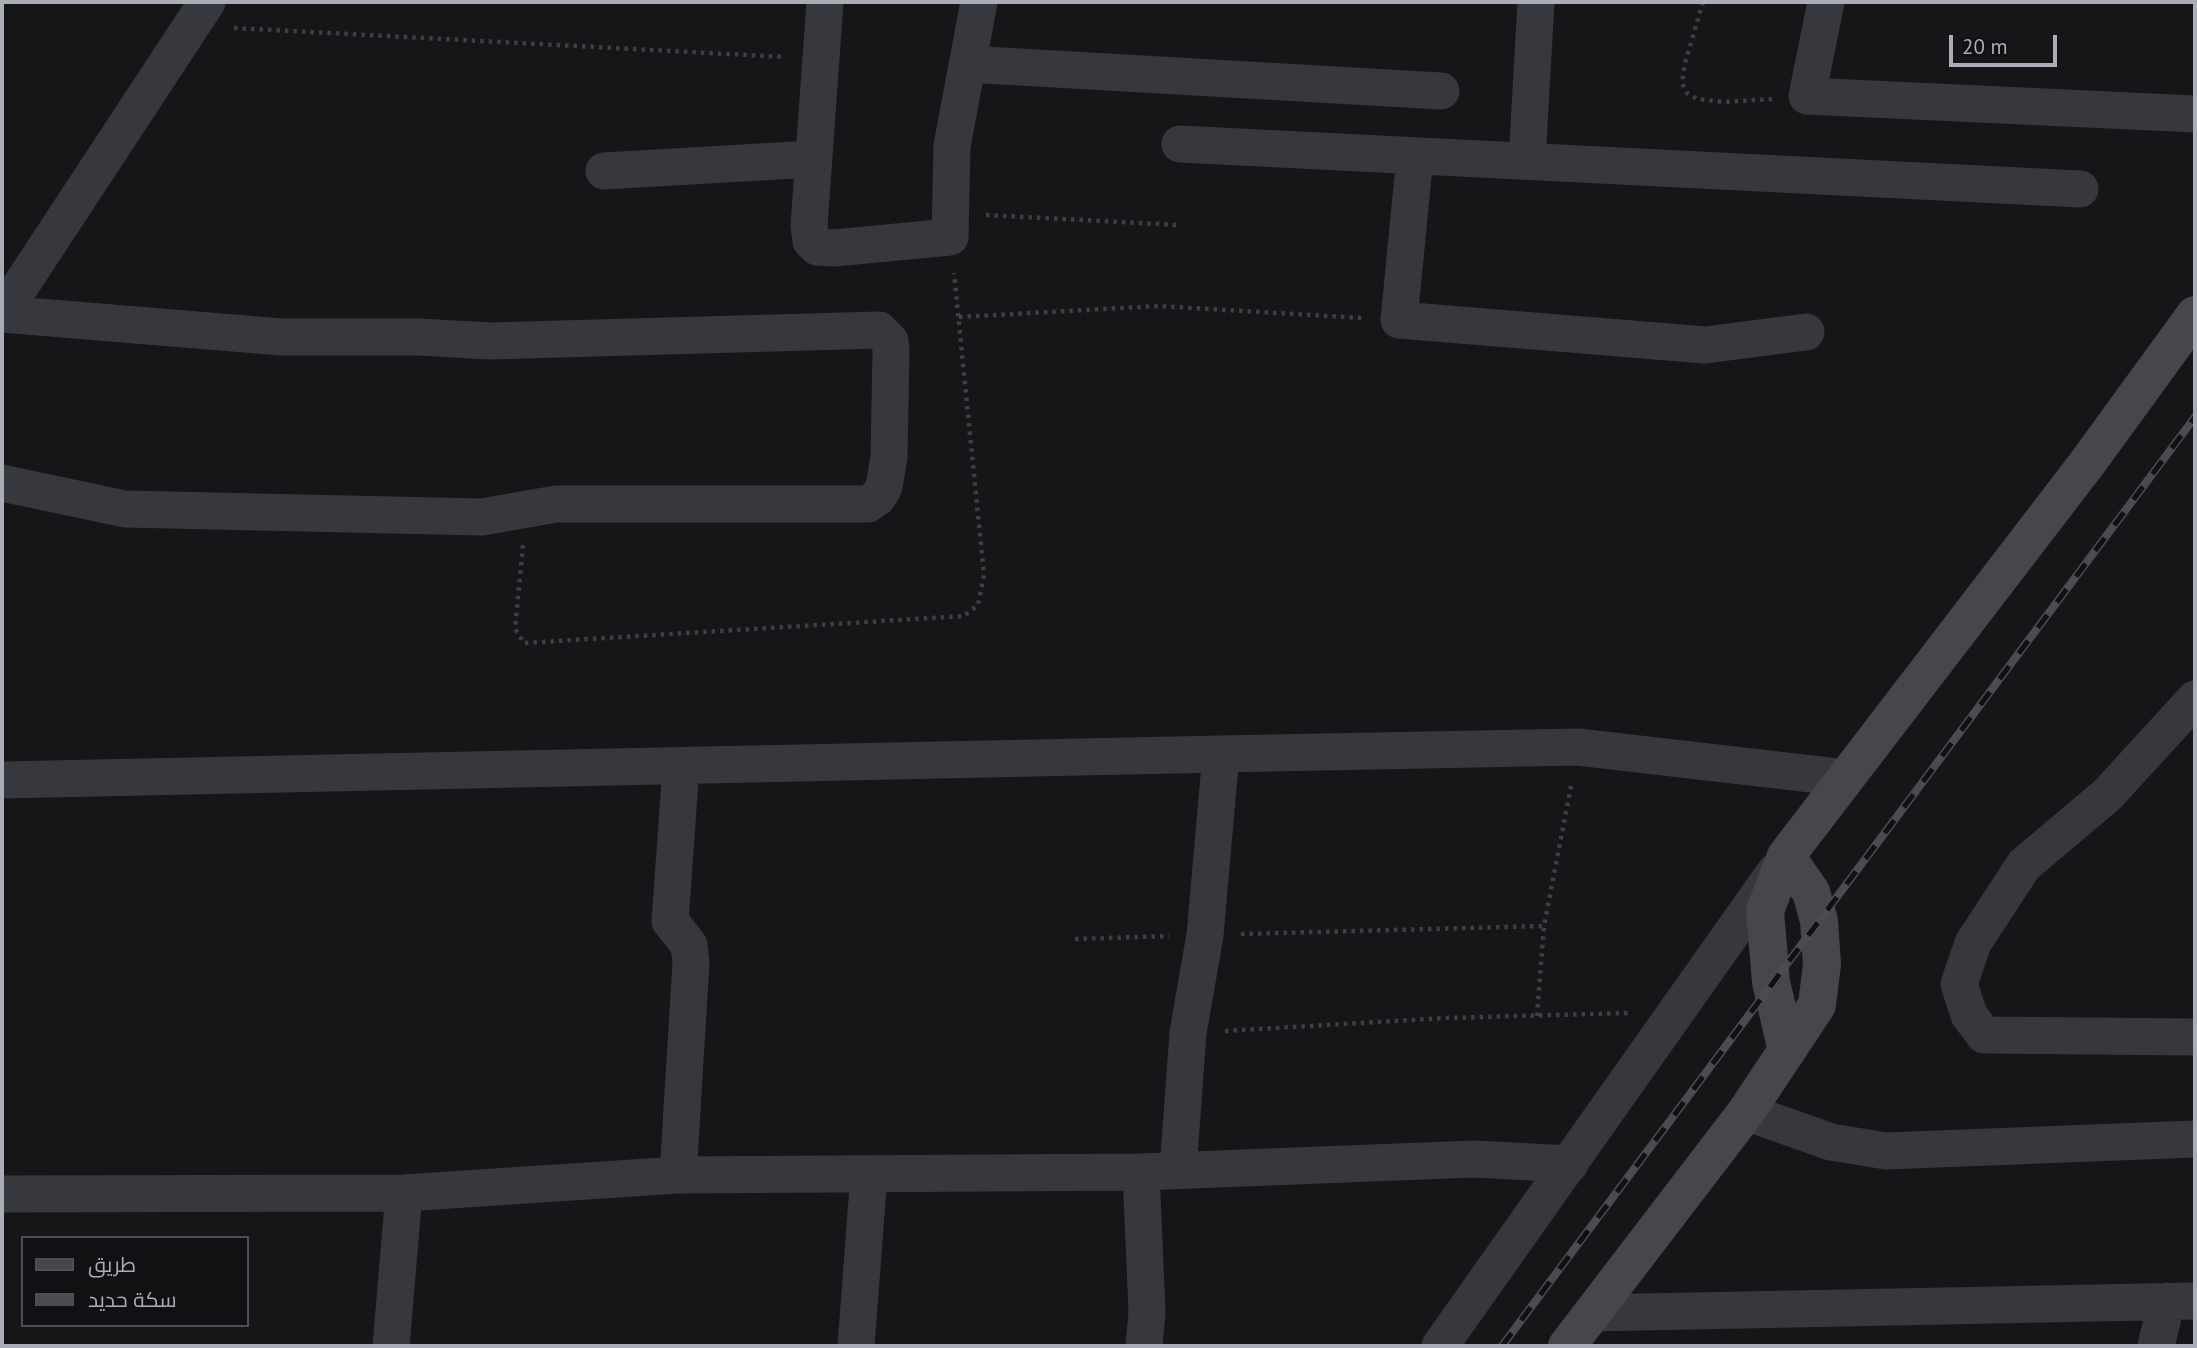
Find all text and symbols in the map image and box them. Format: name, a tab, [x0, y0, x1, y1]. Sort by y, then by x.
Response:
scale bar	[1952, 21, 2060, 65]
text: 20 m	[1962, 33, 2008, 60]
legend	[21, 1236, 248, 1327]
text: طريق	[88, 1251, 136, 1278]
text: سكة حديد	[88, 1286, 177, 1313]

